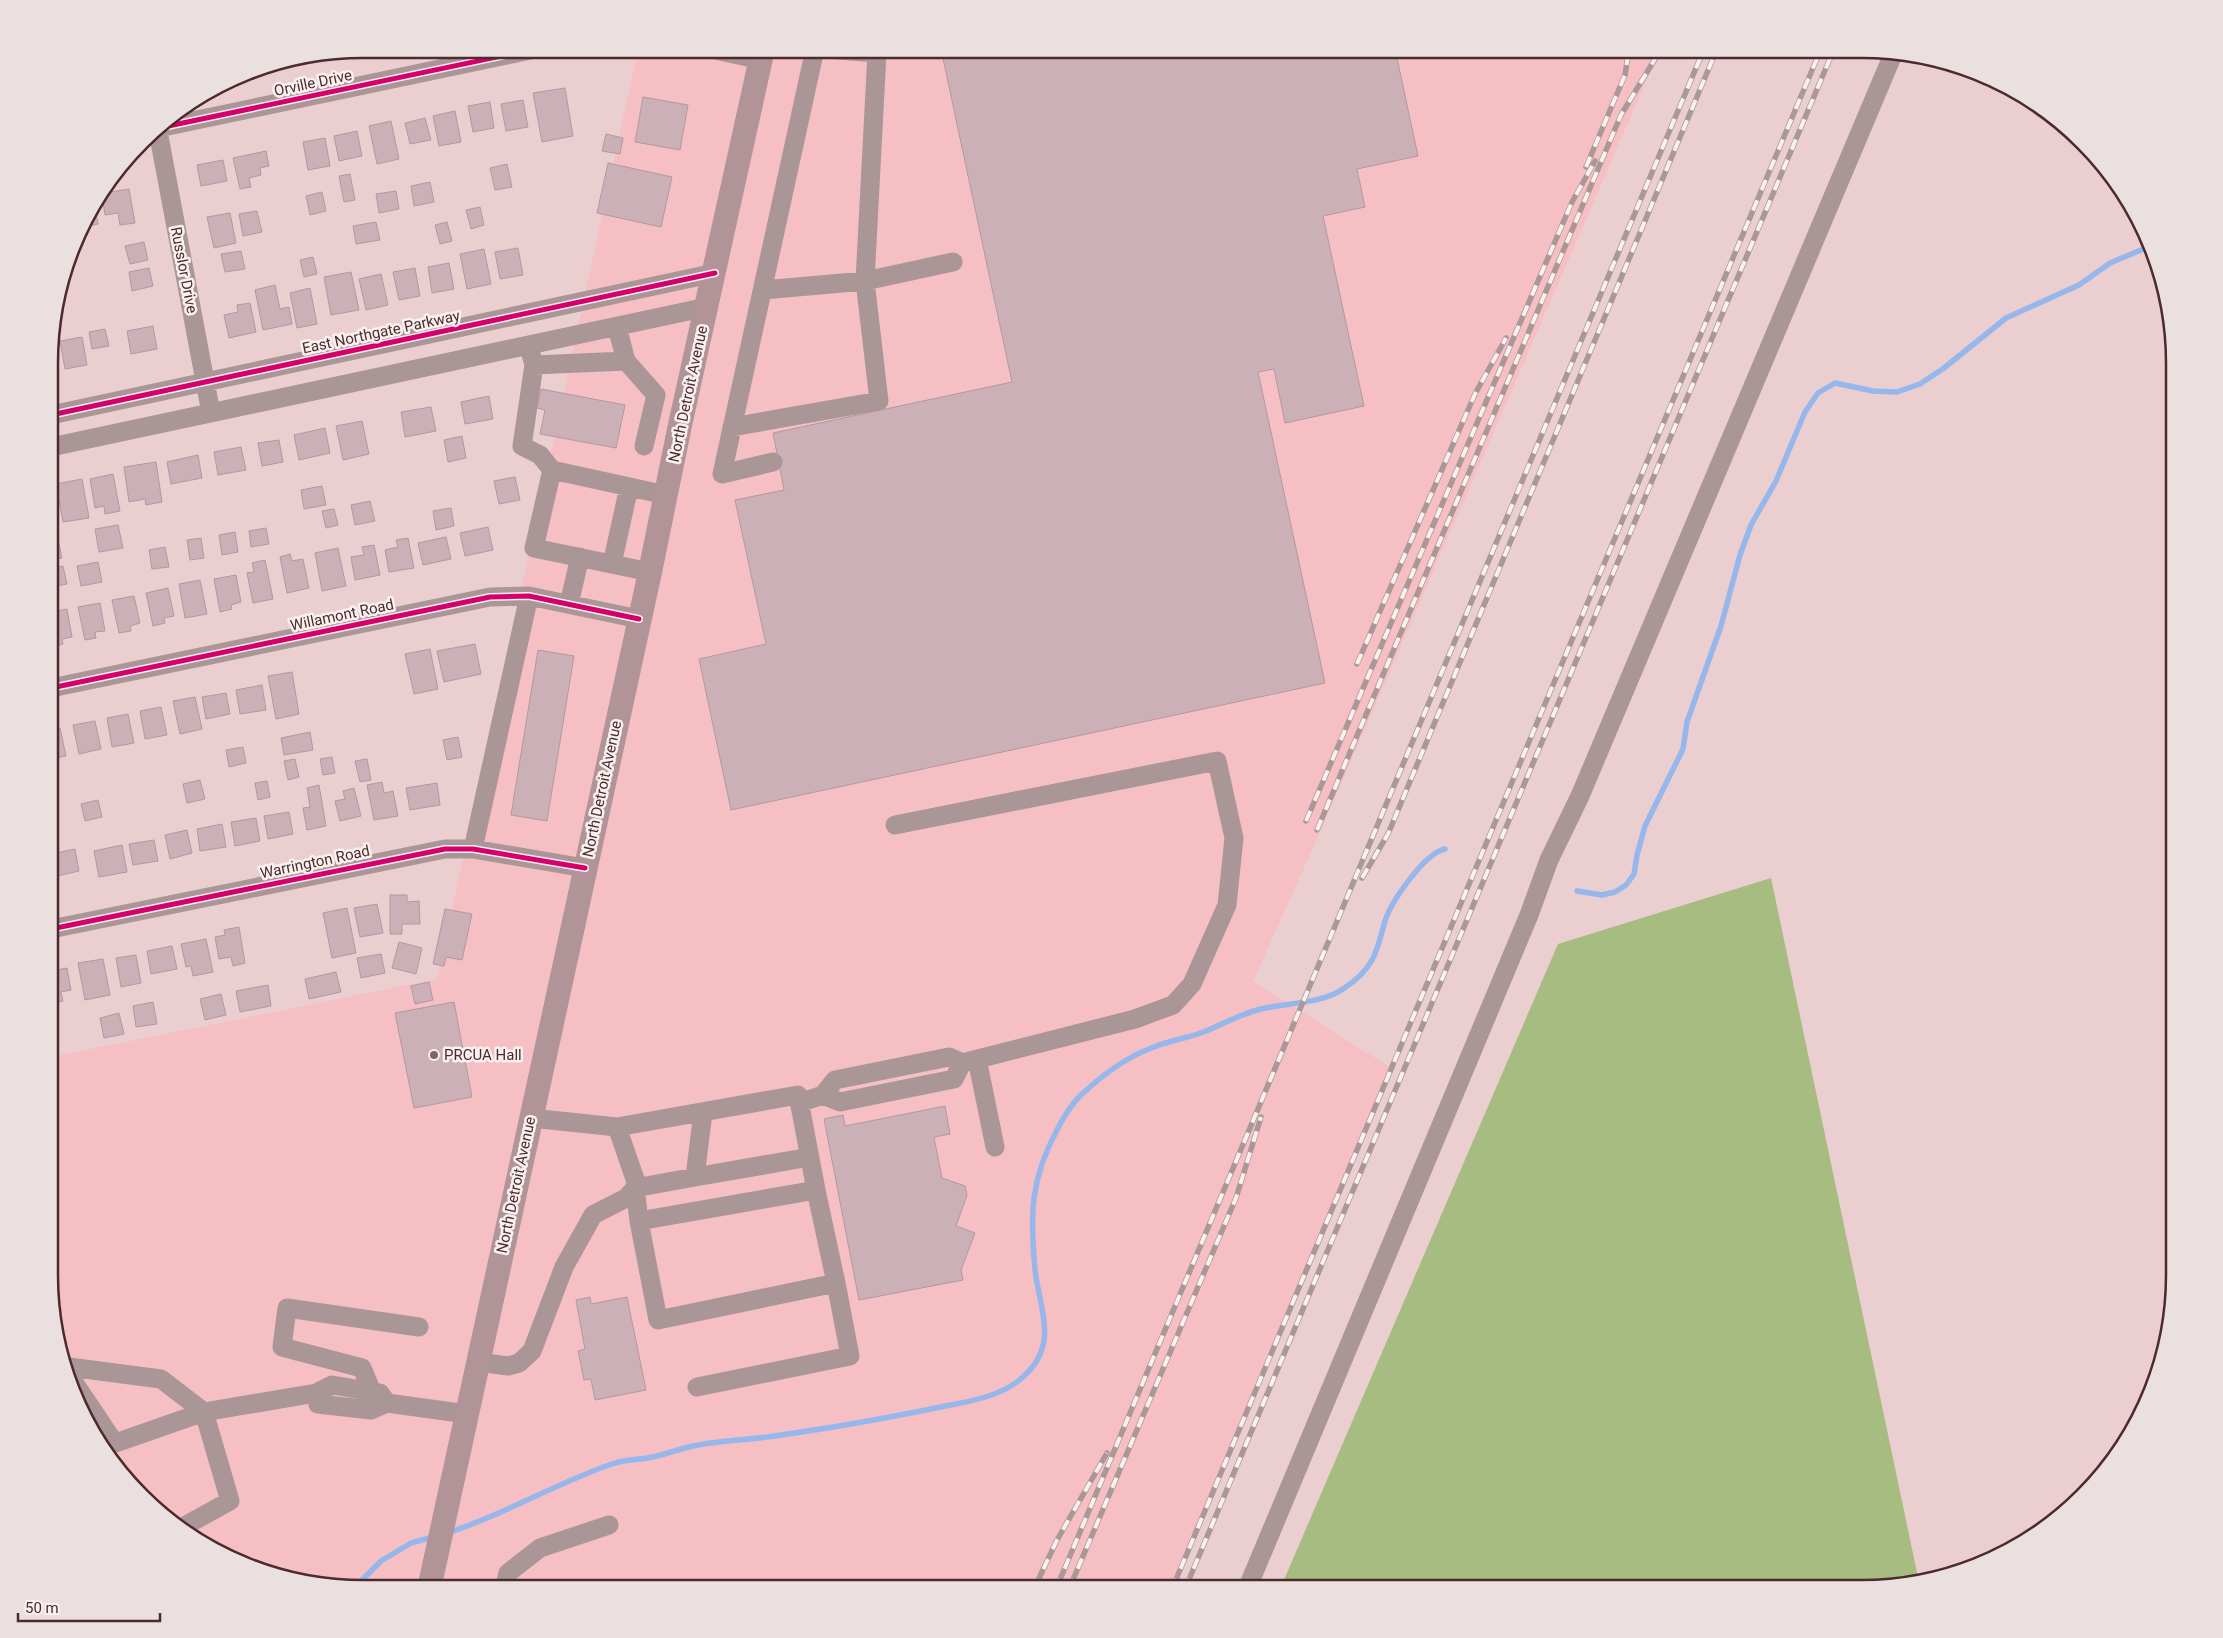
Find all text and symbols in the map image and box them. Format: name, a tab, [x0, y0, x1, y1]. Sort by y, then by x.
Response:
street label: Orville Drive	[272, 66, 354, 100]
street label: Russlor Drive	[167, 225, 201, 315]
street label: East Northgate Parkway	[301, 306, 461, 358]
street label: North Detroit Avenue	[665, 324, 711, 464]
street label: Willamont Road	[289, 595, 395, 635]
street label: North Detroit Avenue	[579, 719, 625, 859]
street label: Warrington Road	[259, 842, 371, 882]
place label: PRCUA Hall	[444, 1046, 522, 1064]
marker: PRCUA Hall	[428, 1049, 440, 1061]
street label: North Detroit Avenue	[493, 1115, 539, 1255]
scale bar	[18, 1590, 160, 1622]
text: 50 m	[25, 1599, 59, 1617]

